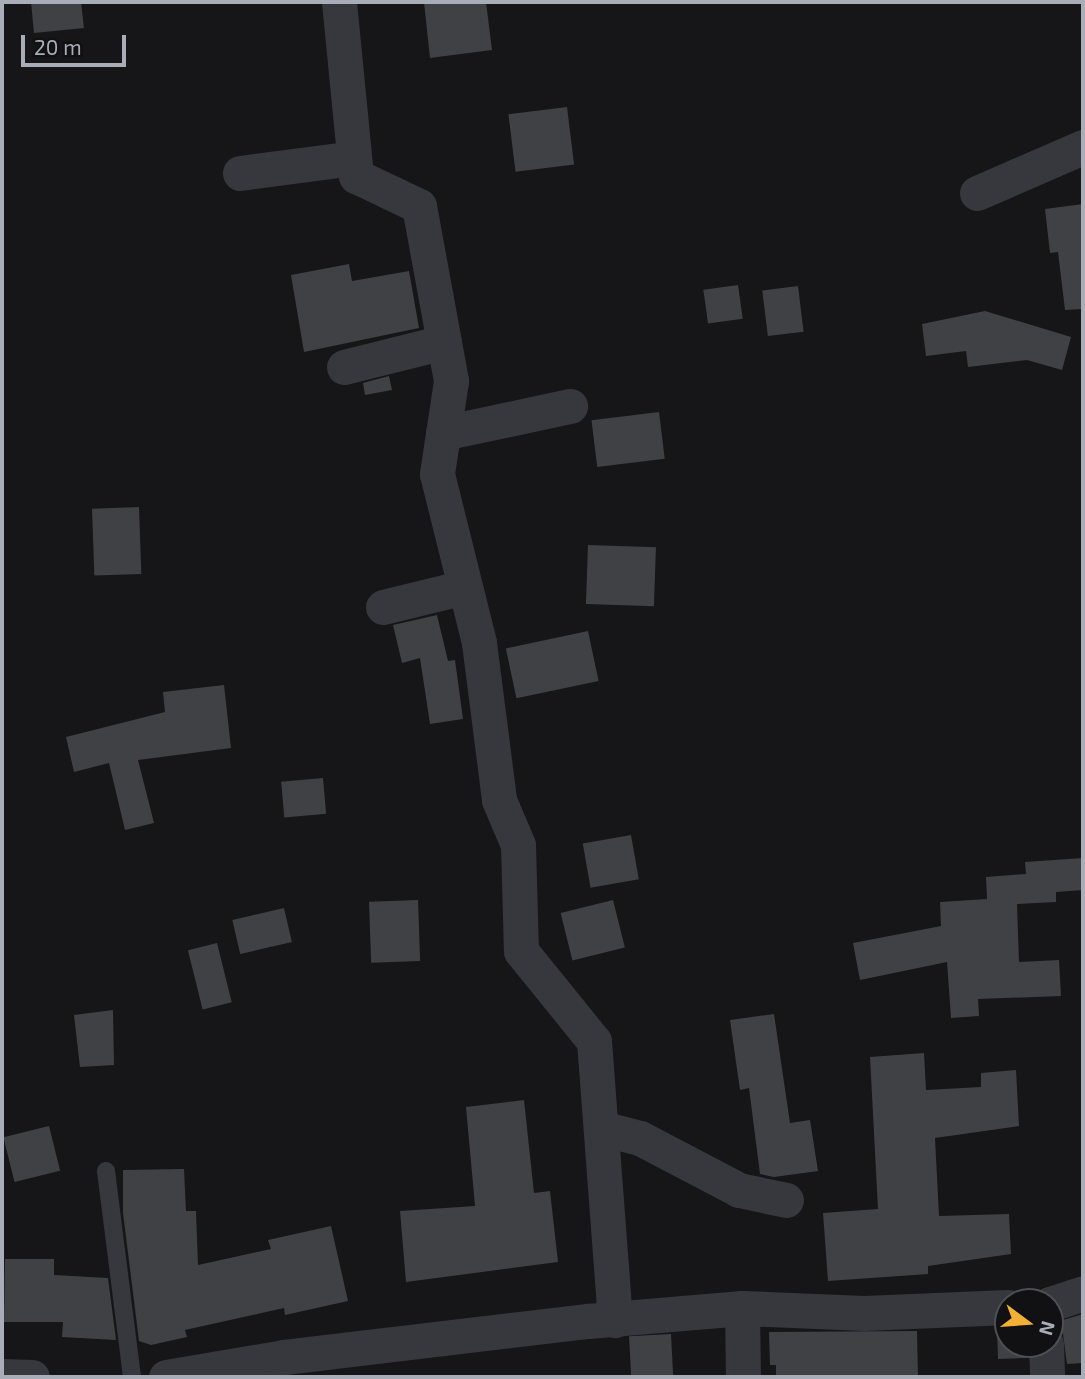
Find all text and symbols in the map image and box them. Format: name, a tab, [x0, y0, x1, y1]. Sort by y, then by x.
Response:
scale bar	[24, 21, 130, 65]
text: 20 m	[34, 34, 82, 59]
north arrow	[994, 1288, 1064, 1358]
text: N	[1035, 1319, 1061, 1338]

